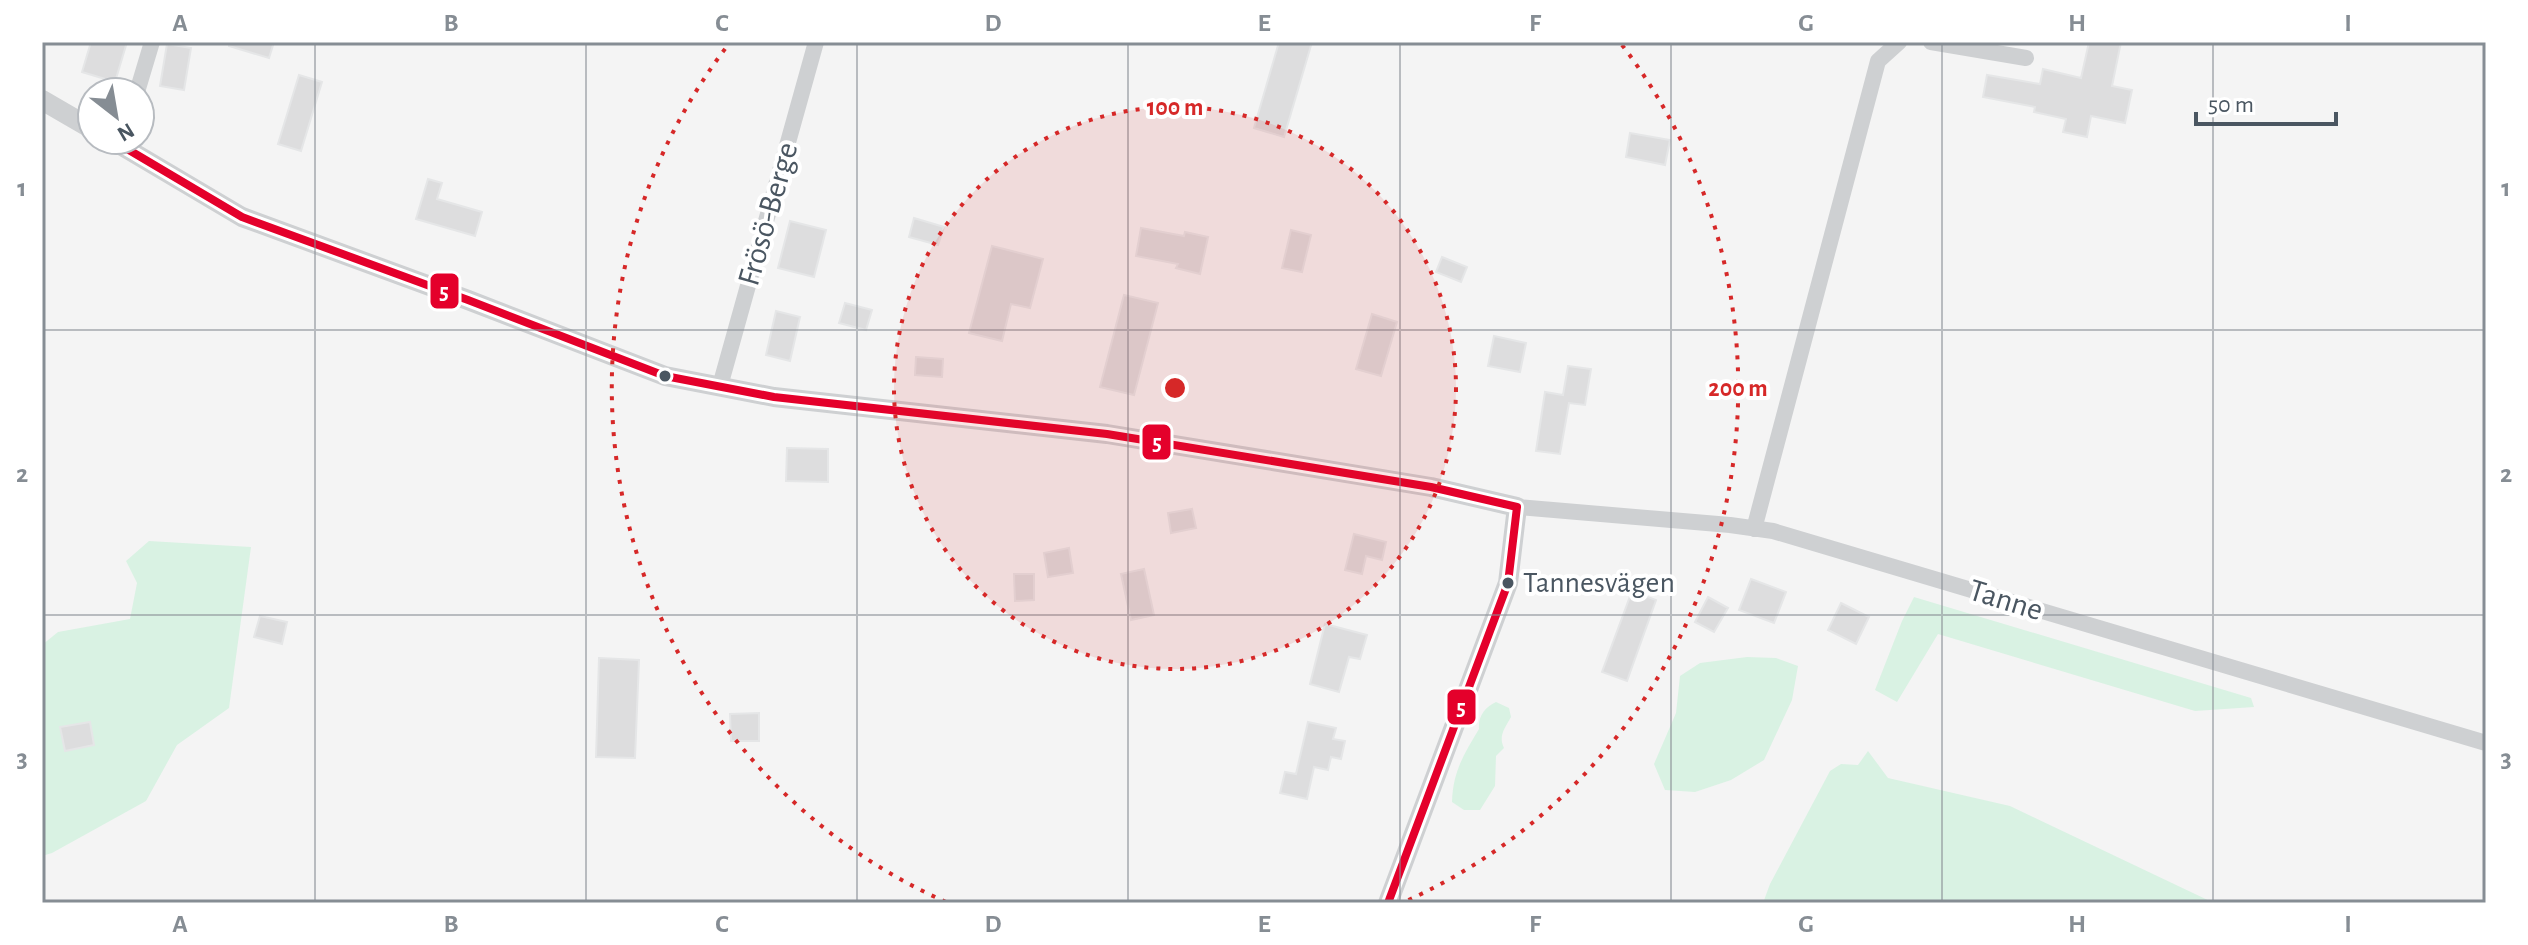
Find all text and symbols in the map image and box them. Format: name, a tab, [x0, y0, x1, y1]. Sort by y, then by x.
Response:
text: A	[172, 10, 188, 36]
text: B	[443, 10, 459, 36]
text: C	[715, 10, 729, 36]
text: D	[984, 10, 1002, 36]
text: E	[1257, 10, 1271, 36]
text: F	[1529, 10, 1542, 36]
text: G	[1798, 10, 1814, 36]
text: H	[2068, 10, 2086, 36]
text: I	[2344, 10, 2352, 36]
north arrow	[76, 76, 156, 156]
scale bar	[2196, 76, 2336, 126]
text: 50 m	[2208, 93, 2254, 117]
text: 100 m	[1147, 96, 1203, 120]
text: N	[114, 119, 138, 146]
street label: Frösö-Berge	[732, 139, 804, 289]
text: 1	[17, 175, 27, 201]
text: 1	[2501, 175, 2511, 201]
line badge: 5	[429, 272, 460, 310]
text: 5	[439, 281, 449, 303]
unlabelled marker	[657, 368, 673, 384]
centre of rings	[1161, 374, 1189, 402]
text: 200 m	[1708, 377, 1768, 401]
line badge: 5	[1141, 423, 1172, 461]
text: 5	[1152, 432, 1162, 454]
text: 2	[16, 461, 28, 487]
text: 2	[2500, 461, 2512, 487]
place label: Tannesvägen	[1523, 568, 1675, 598]
street label: Tanne	[1965, 574, 2047, 626]
marker: Tannesvägen	[1500, 575, 1516, 591]
line badge: 5	[1446, 688, 1477, 726]
text: 5	[1456, 697, 1466, 719]
text: 3	[16, 746, 28, 772]
text: 3	[2500, 746, 2512, 772]
text: A	[172, 911, 188, 937]
text: B	[443, 911, 459, 937]
text: C	[715, 911, 729, 937]
text: D	[984, 911, 1002, 937]
text: E	[1257, 911, 1271, 937]
text: F	[1529, 911, 1542, 937]
text: G	[1798, 911, 1814, 937]
text: H	[2068, 911, 2086, 937]
text: I	[2344, 911, 2352, 937]

